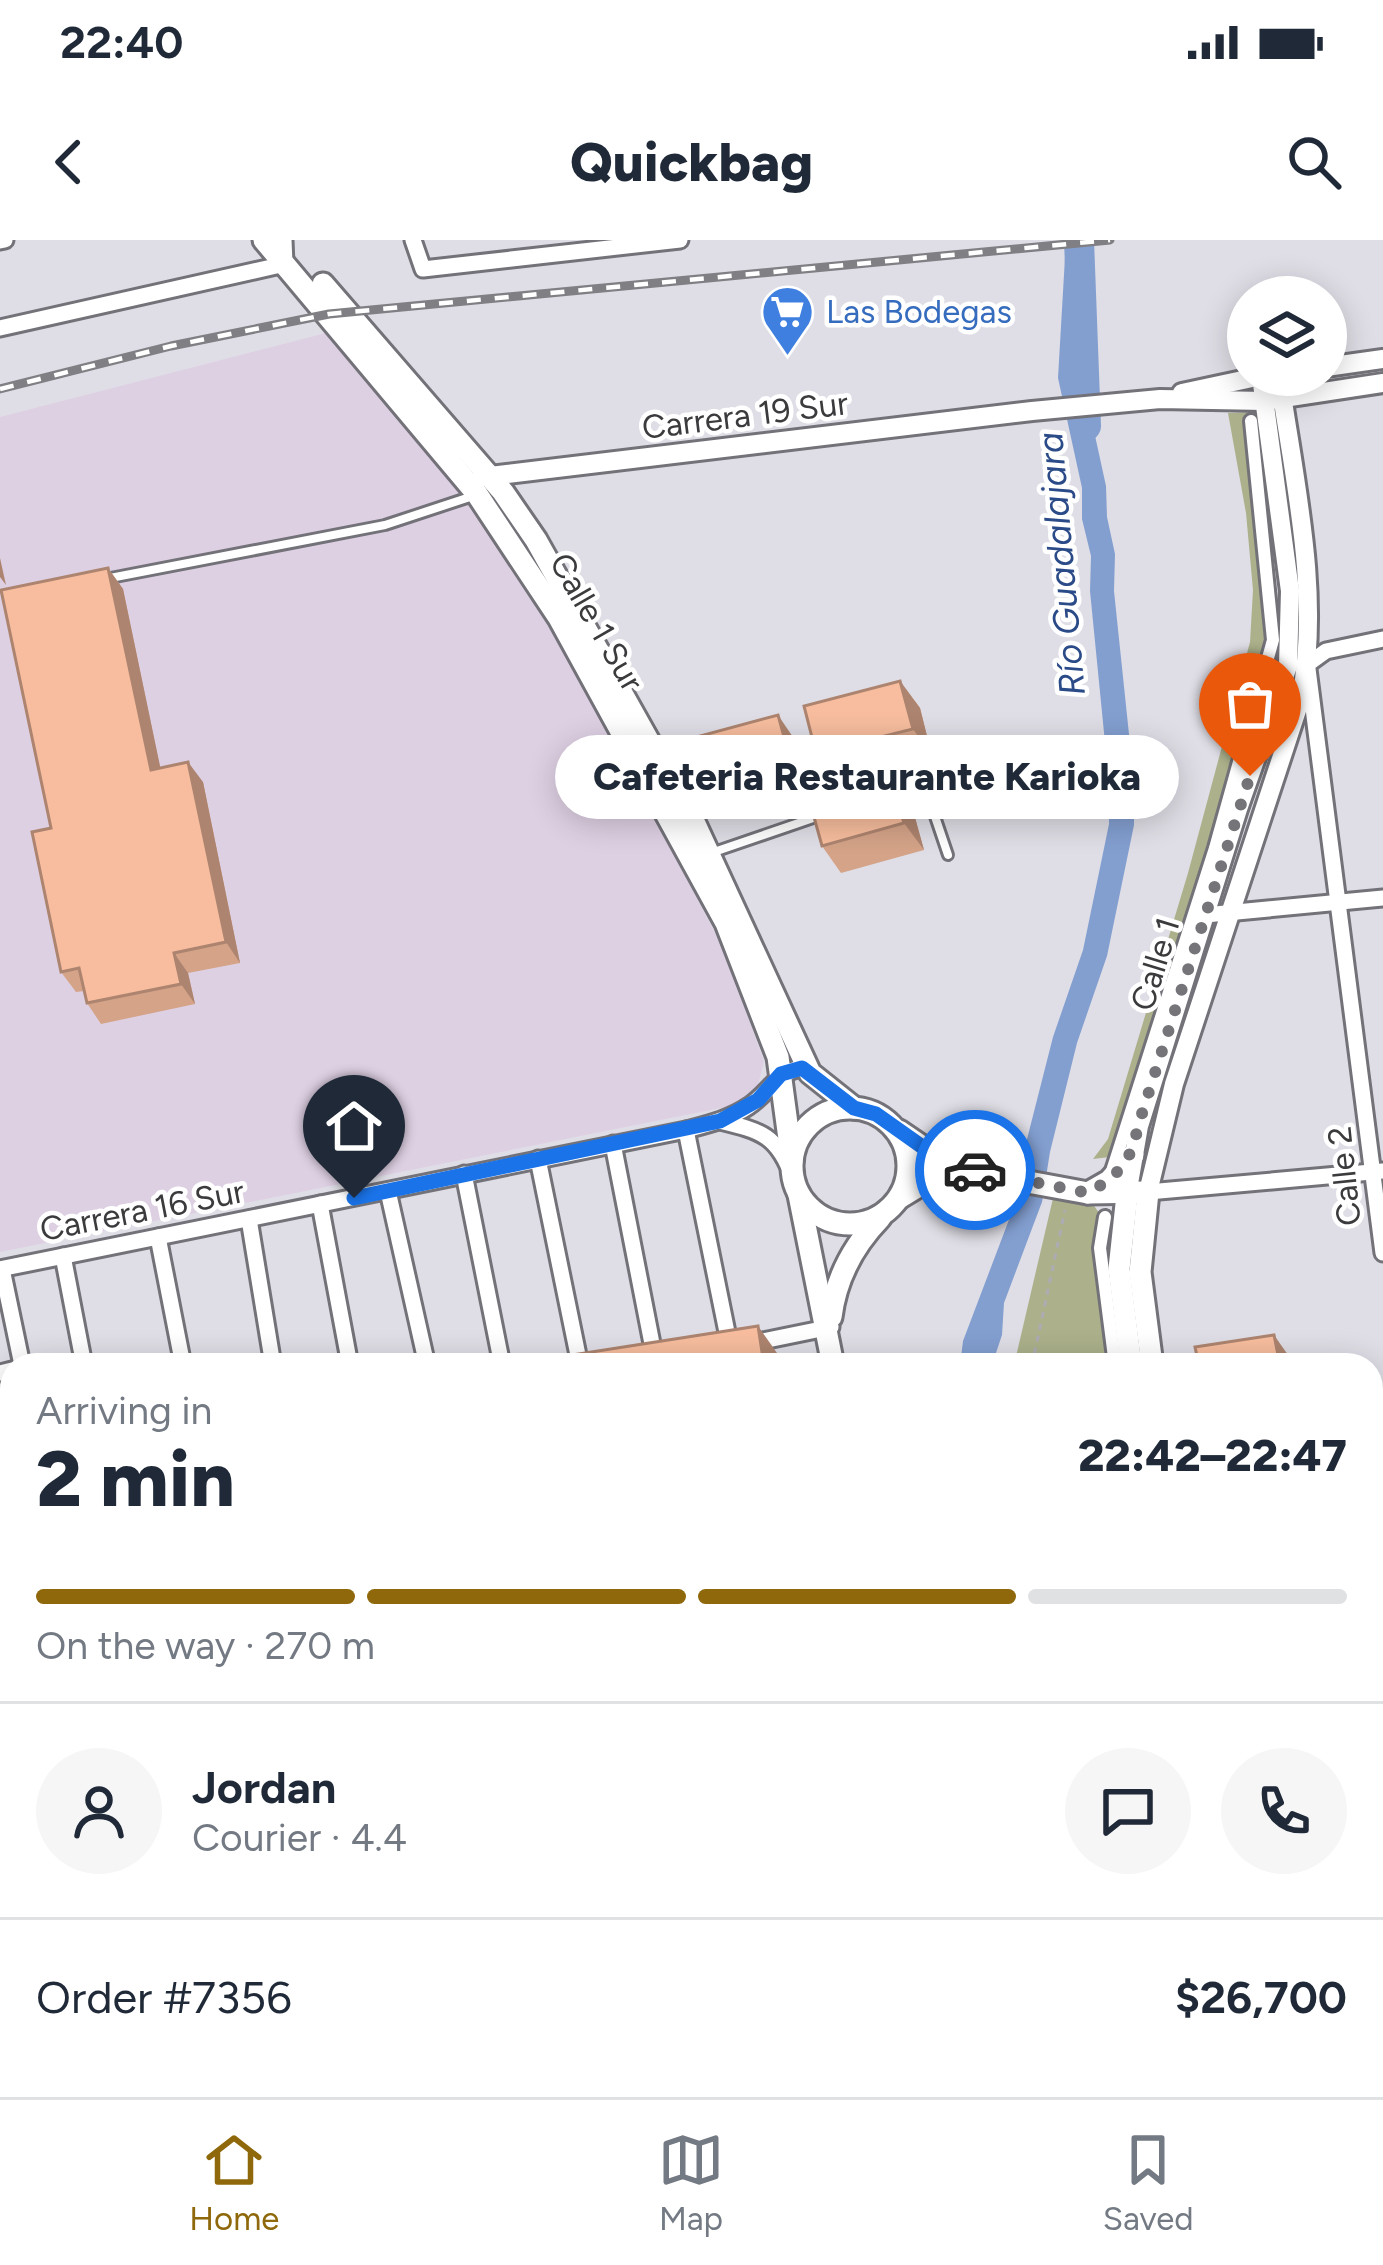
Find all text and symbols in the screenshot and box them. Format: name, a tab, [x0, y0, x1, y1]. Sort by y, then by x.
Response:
text: 22:40	[60, 15, 183, 69]
icon: back	[36, 129, 102, 195]
icon: search	[1281, 129, 1347, 195]
text: Quickbag	[570, 130, 813, 195]
map controls	[1227, 276, 1347, 396]
button: layers	[1227, 276, 1347, 396]
supermarket icon: Las Bodegas	[759, 283, 815, 357]
place label: Las Bodegas	[826, 292, 1012, 331]
street label: Carrera 19 Sur	[640, 383, 850, 447]
water label: Río Guadalajara	[1028, 430, 1094, 698]
street label: Calle 1 Sur	[542, 546, 652, 698]
pin	[1199, 653, 1301, 776]
icon: bag	[1217, 671, 1283, 737]
callout: Cafeteria Restaurante Karioka	[554, 734, 1178, 818]
text: Cafeteria Restaurante Karioka	[593, 753, 1141, 800]
street label: Calle 1	[1122, 913, 1188, 1015]
pin	[303, 1075, 405, 1198]
icon: home	[321, 1093, 387, 1159]
courier	[915, 1110, 1035, 1230]
street label: Calle 2	[1319, 1124, 1369, 1228]
icon: car	[942, 1137, 1008, 1203]
street label: Carrera 16 Sur	[36, 1171, 248, 1249]
text: Arriving in	[36, 1387, 212, 1434]
text: 22:42–22:47	[1078, 1428, 1347, 1482]
text: 2 min	[36, 1432, 235, 1526]
text: On the way · 270 m	[36, 1622, 375, 1669]
button: person	[36, 1748, 162, 1874]
button: chat	[1065, 1748, 1191, 1874]
button: phone	[1221, 1748, 1347, 1874]
text: Jordan	[192, 1760, 336, 1814]
text: Courier · 4.4	[192, 1814, 407, 1861]
text: Order #7356	[36, 1970, 292, 2024]
text: $26,700	[1175, 1970, 1347, 2024]
tab: Home	[189, 2127, 279, 2238]
tab: Map	[658, 2127, 724, 2238]
tab: Saved	[1103, 2127, 1194, 2238]

